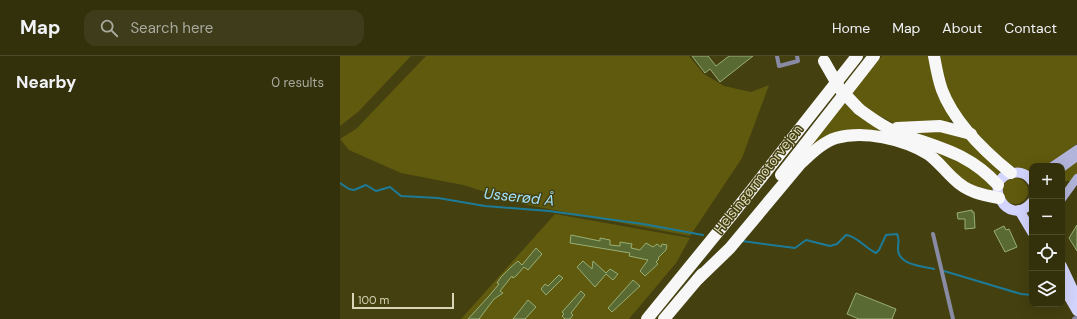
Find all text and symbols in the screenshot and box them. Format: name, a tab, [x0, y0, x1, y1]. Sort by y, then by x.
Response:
search box	[84, 10, 364, 46]
text: Map	[20, 15, 60, 40]
icon: search	[98, 17, 120, 39]
text: Search here	[130, 18, 213, 38]
text: Home	[832, 19, 870, 37]
text: Map	[892, 19, 920, 37]
text: About	[942, 19, 982, 37]
text: Contact	[1004, 19, 1057, 37]
text: Nearby	[16, 71, 76, 93]
text: 0 results	[271, 74, 324, 91]
street label: Helsingørmotorvejen	[710, 121, 806, 237]
map controls	[1029, 163, 1065, 307]
button: +	[1029, 163, 1065, 199]
water label: Usserød Å	[483, 183, 555, 211]
button: −	[1029, 199, 1065, 235]
button: locate	[1029, 235, 1065, 271]
button: layers	[1029, 271, 1065, 307]
scale bar	[352, 291, 454, 310]
text: 100 m	[358, 293, 389, 307]

